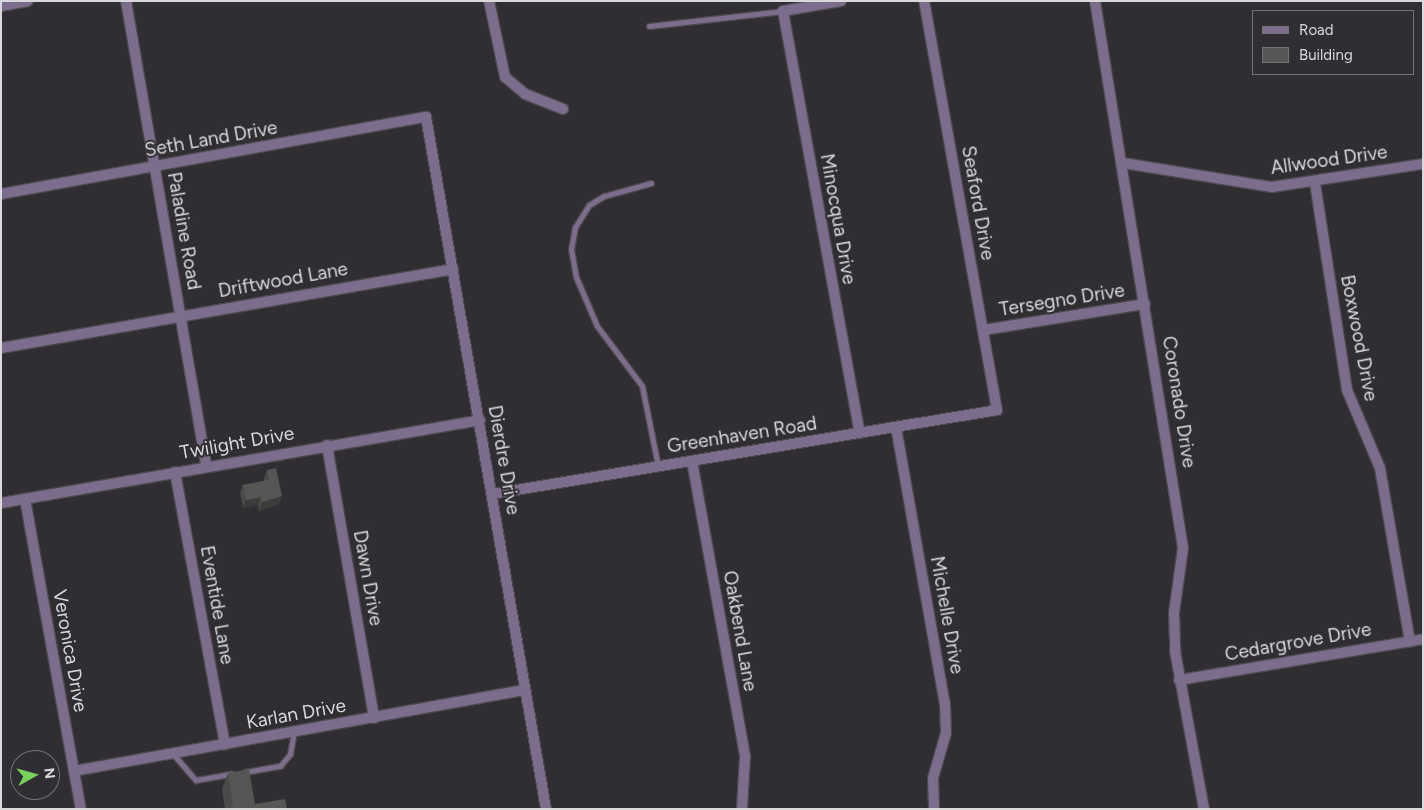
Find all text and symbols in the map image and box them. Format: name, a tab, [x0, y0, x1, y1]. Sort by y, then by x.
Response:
legend	[1252, 10, 1414, 75]
text: Road	[1299, 21, 1334, 39]
text: Building	[1299, 46, 1353, 64]
street label: Seth Land Drive	[143, 116, 279, 162]
street label: Allwood Drive	[1269, 141, 1389, 179]
street label: Seaford Drive	[957, 144, 999, 262]
street label: Minocqua Drive	[815, 152, 861, 286]
street label: Paladine Road	[162, 170, 206, 292]
street label: Driftwood Lane	[216, 257, 350, 303]
street label: Boxwood Drive	[1336, 273, 1382, 403]
street label: Tersegno Drive	[998, 279, 1126, 321]
street label: Coronado Drive	[1157, 334, 1201, 470]
street label: Dierdre Drive	[483, 403, 525, 517]
street label: Greenhaven Road	[665, 412, 819, 458]
street label: Twilight Drive	[178, 422, 296, 464]
street label: Dawn Drive	[348, 528, 388, 628]
street label: Eventide Lane	[195, 544, 239, 666]
street label: Michelle Drive	[925, 554, 969, 676]
street label: Oakbend Lane	[718, 569, 762, 693]
street label: Veronica Drive	[48, 588, 92, 714]
street label: Cedargrove Drive	[1223, 618, 1373, 666]
street label: Karlan Drive	[244, 694, 348, 734]
north arrow	[10, 750, 60, 800]
text: N	[40, 767, 58, 780]

